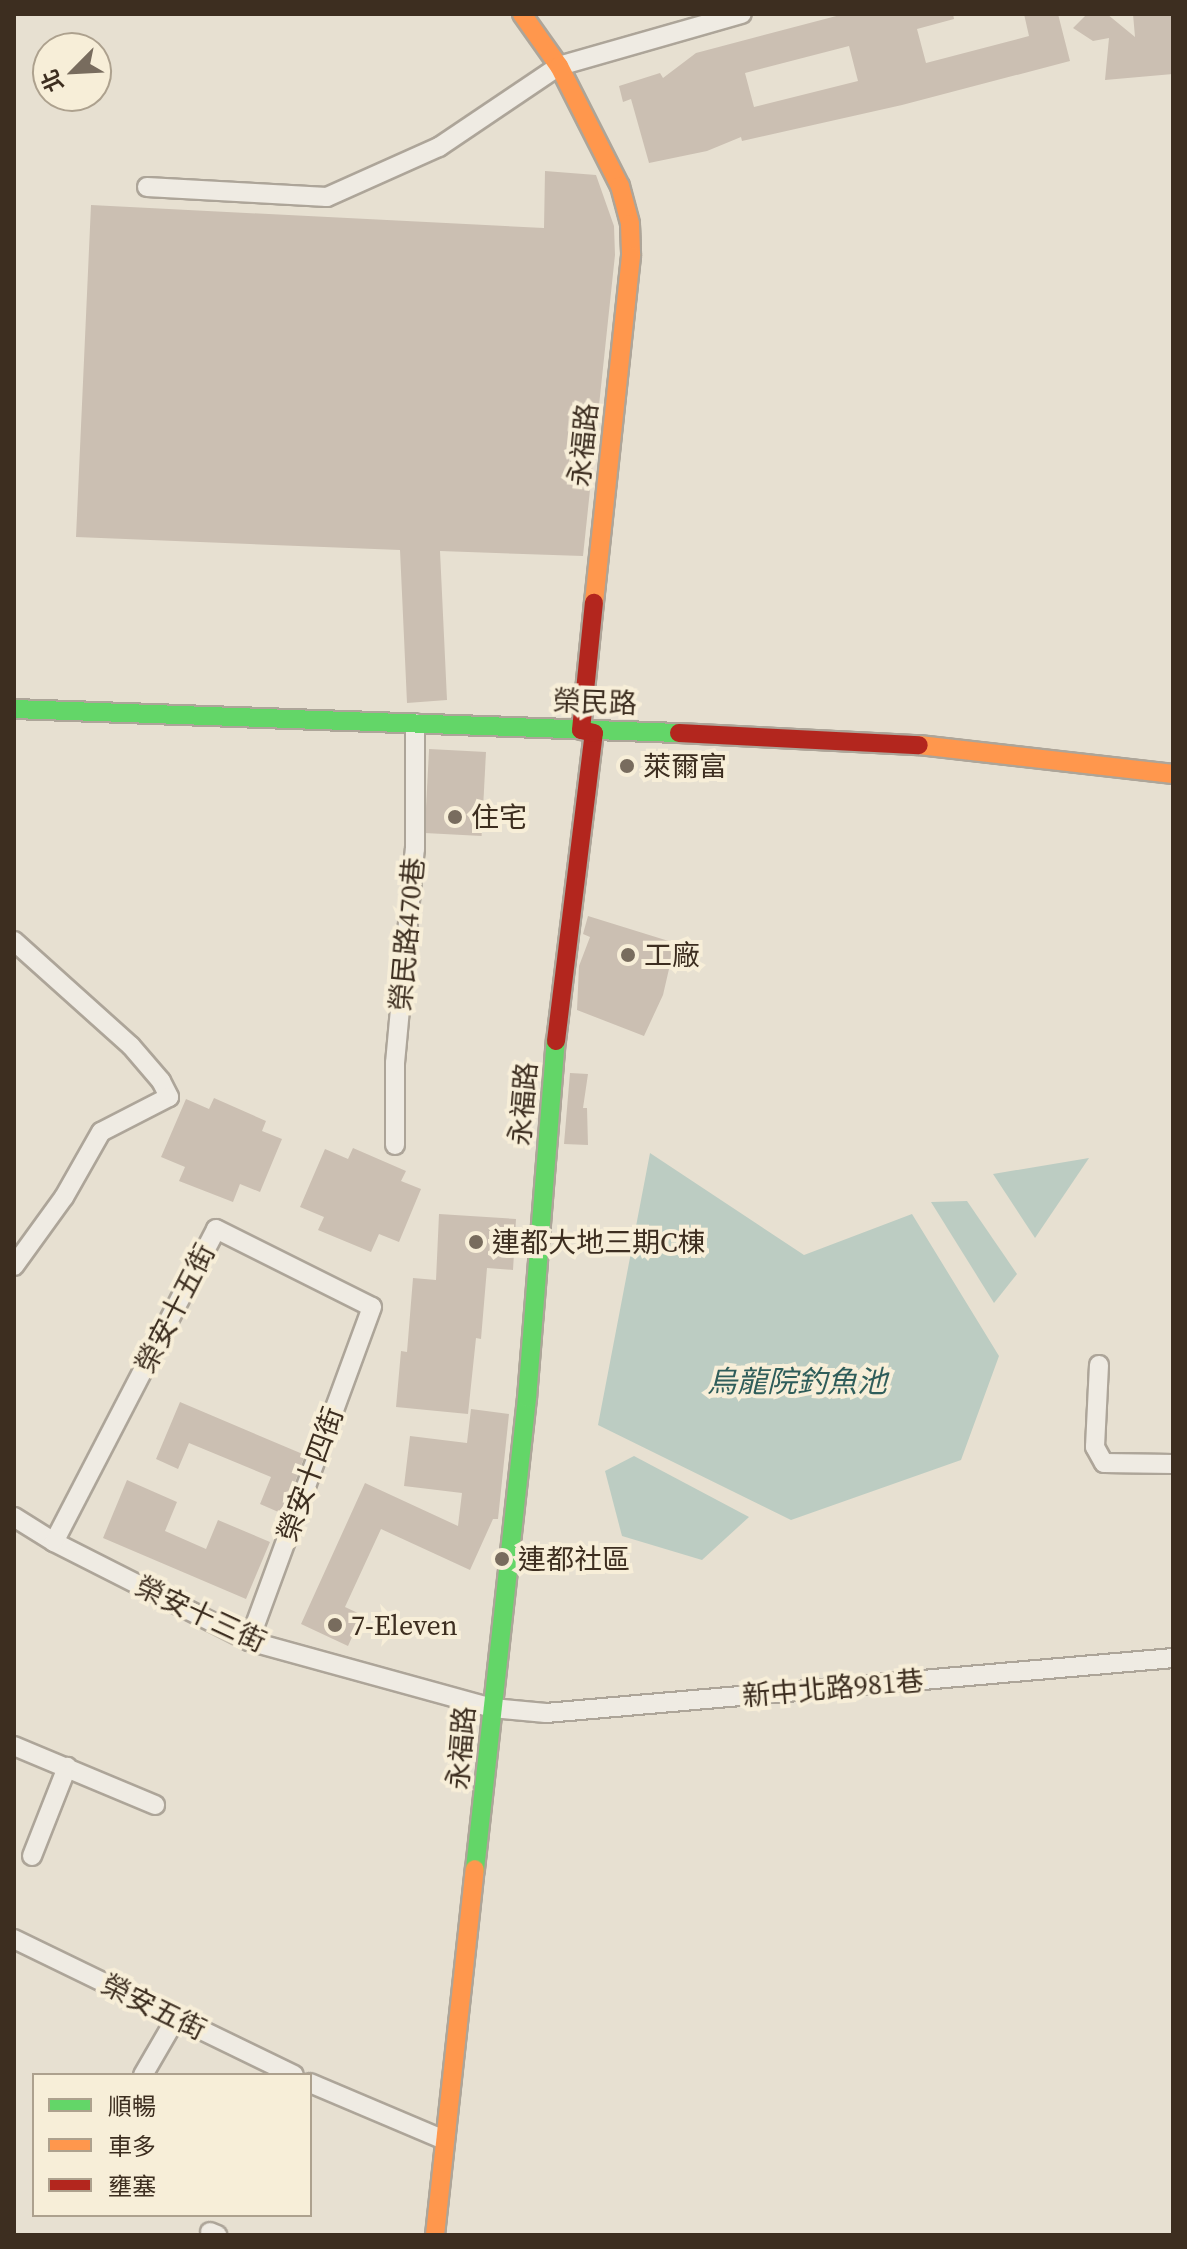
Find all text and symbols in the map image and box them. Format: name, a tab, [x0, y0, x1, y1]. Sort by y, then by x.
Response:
north arrow	[32, 32, 112, 112]
text: 北	[34, 65, 70, 97]
street label: 永福路	[562, 401, 604, 489]
street label: 榮民路	[552, 684, 638, 720]
place label: 萊爾富	[643, 749, 727, 783]
marker: 萊爾富	[618, 757, 636, 775]
place label: 住宅	[471, 800, 527, 834]
marker: 住宅	[446, 808, 464, 826]
street label: 榮民路470巷	[384, 856, 430, 1012]
place label: 工廠	[644, 938, 700, 972]
marker: 工廠	[619, 946, 637, 964]
street label: 永福路	[503, 1061, 543, 1147]
place label: 連都大地三期C棟	[492, 1225, 706, 1259]
marker: 連都大地三期C棟	[467, 1233, 485, 1251]
street label: 榮安十五街	[128, 1238, 222, 1378]
water label: 烏龍院釣魚池	[707, 1364, 887, 1400]
street label: 榮安十四街	[270, 1402, 350, 1546]
place label: 連都社區	[518, 1542, 630, 1576]
marker: 連都社區	[493, 1550, 511, 1568]
street label: 榮安十三街	[130, 1569, 272, 1659]
place label: 7-Eleven	[351, 1608, 458, 1642]
marker: 7-Eleven	[326, 1616, 344, 1634]
street label: 新中北路981巷	[741, 1663, 925, 1713]
street label: 永福路	[441, 1705, 481, 1791]
street label: 榮安五街	[96, 1967, 212, 2047]
legend	[32, 2073, 312, 2217]
text: 順暢	[108, 2090, 156, 2123]
text: 車多	[108, 2130, 156, 2163]
text: 壅塞	[108, 2170, 156, 2203]

